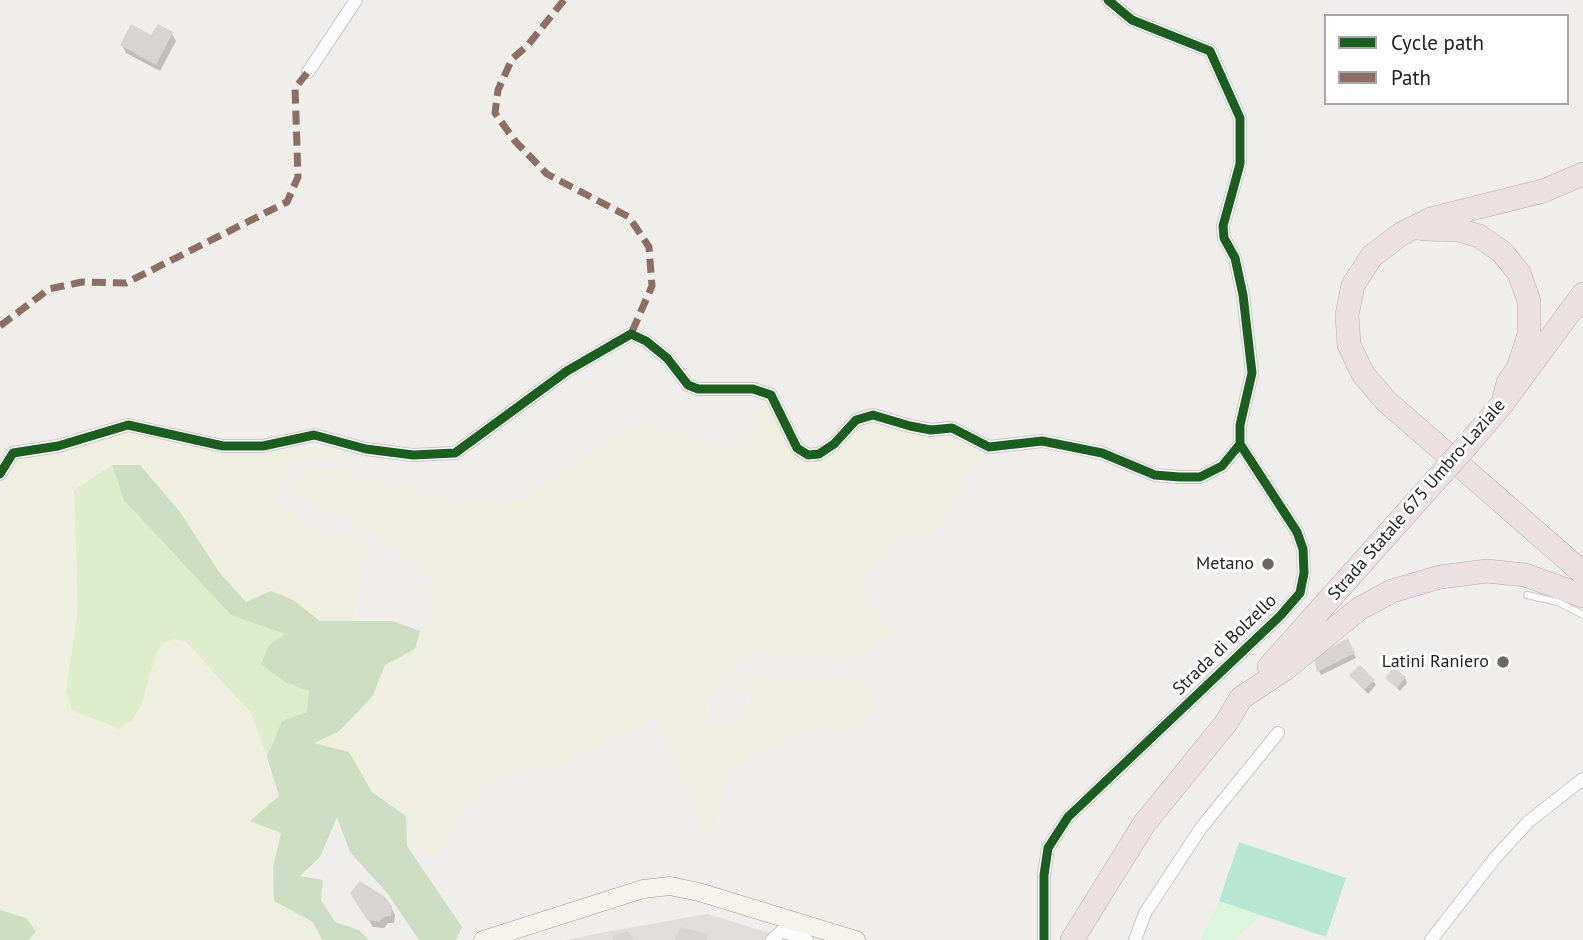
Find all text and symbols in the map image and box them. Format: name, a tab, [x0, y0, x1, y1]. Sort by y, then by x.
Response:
legend	[1324, 14, 1569, 105]
text: Cycle path	[1391, 29, 1484, 56]
text: Path	[1391, 64, 1431, 91]
street label: Strada Statale 675 Umbro-Laziale	[1324, 395, 1510, 605]
place label: Metano	[1196, 553, 1254, 575]
marker: Metano	[1260, 556, 1276, 572]
street label: Strada di Bolzello	[1169, 590, 1281, 700]
place label: Latini Raniero	[1382, 651, 1489, 673]
marker: Latini Raniero	[1495, 654, 1511, 670]

